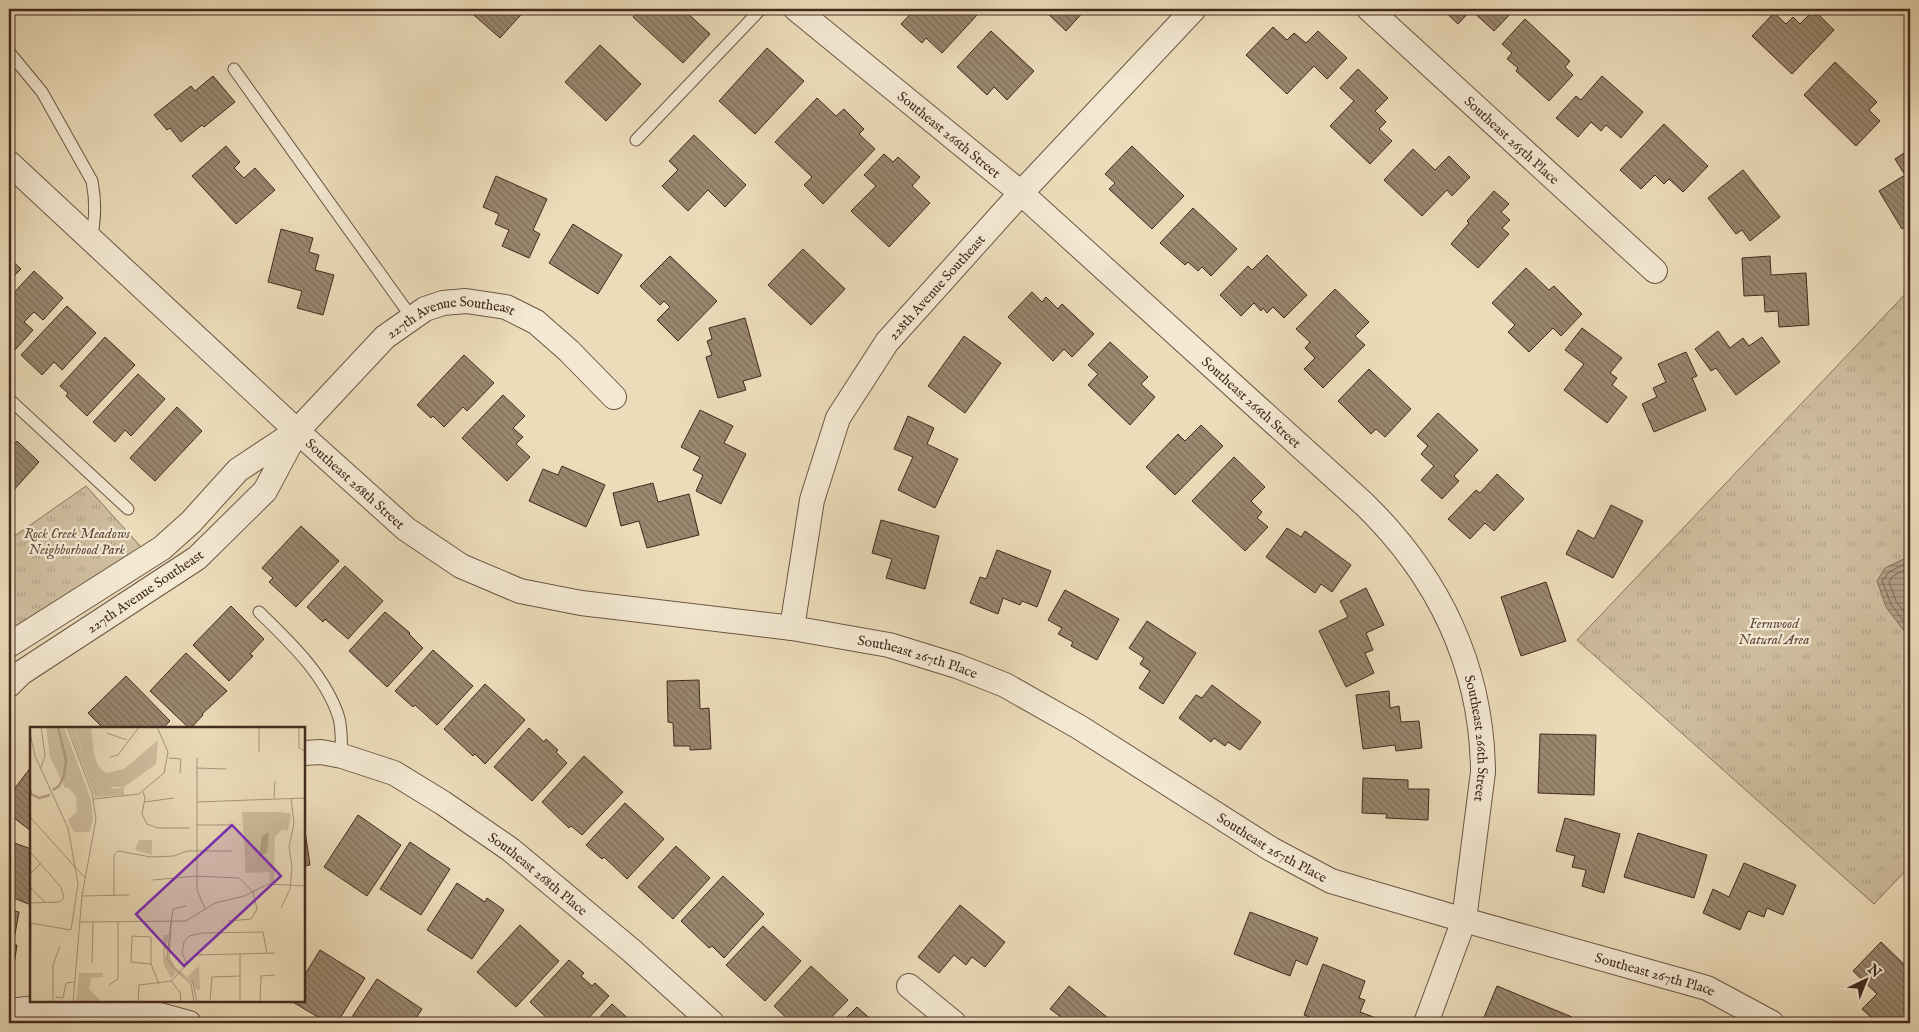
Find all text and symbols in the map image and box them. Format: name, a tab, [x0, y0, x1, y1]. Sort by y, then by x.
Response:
street label: Southeast 266th Street	[893, 88, 1004, 183]
street label: Southeast 265th Place	[1460, 93, 1563, 189]
street label: 228th Avenue Southeast	[885, 231, 990, 344]
street label: 227th Avenue Southeast	[383, 293, 518, 343]
street label: Southeast 266th Street	[1198, 353, 1305, 453]
street label: Southeast 268th Street	[301, 435, 408, 534]
park label: Rock Creek Meadows Neighborhood Park	[24, 525, 131, 560]
street label: 227th Avenue Southeast	[84, 546, 208, 638]
park label: Fernwood Natural Area	[1739, 615, 1809, 649]
street label: Southeast 267th Place	[856, 632, 980, 683]
street label: Southeast 266th Street	[1460, 673, 1491, 803]
inset map	[30, 727, 305, 1002]
street label: Southeast 267th Place	[1213, 809, 1330, 887]
street label: Southeast 268th Place	[484, 829, 591, 920]
street label: Southeast 267th Place	[1593, 949, 1719, 1001]
north arrow	[1842, 954, 1892, 1004]
text: N	[1863, 960, 1885, 982]

